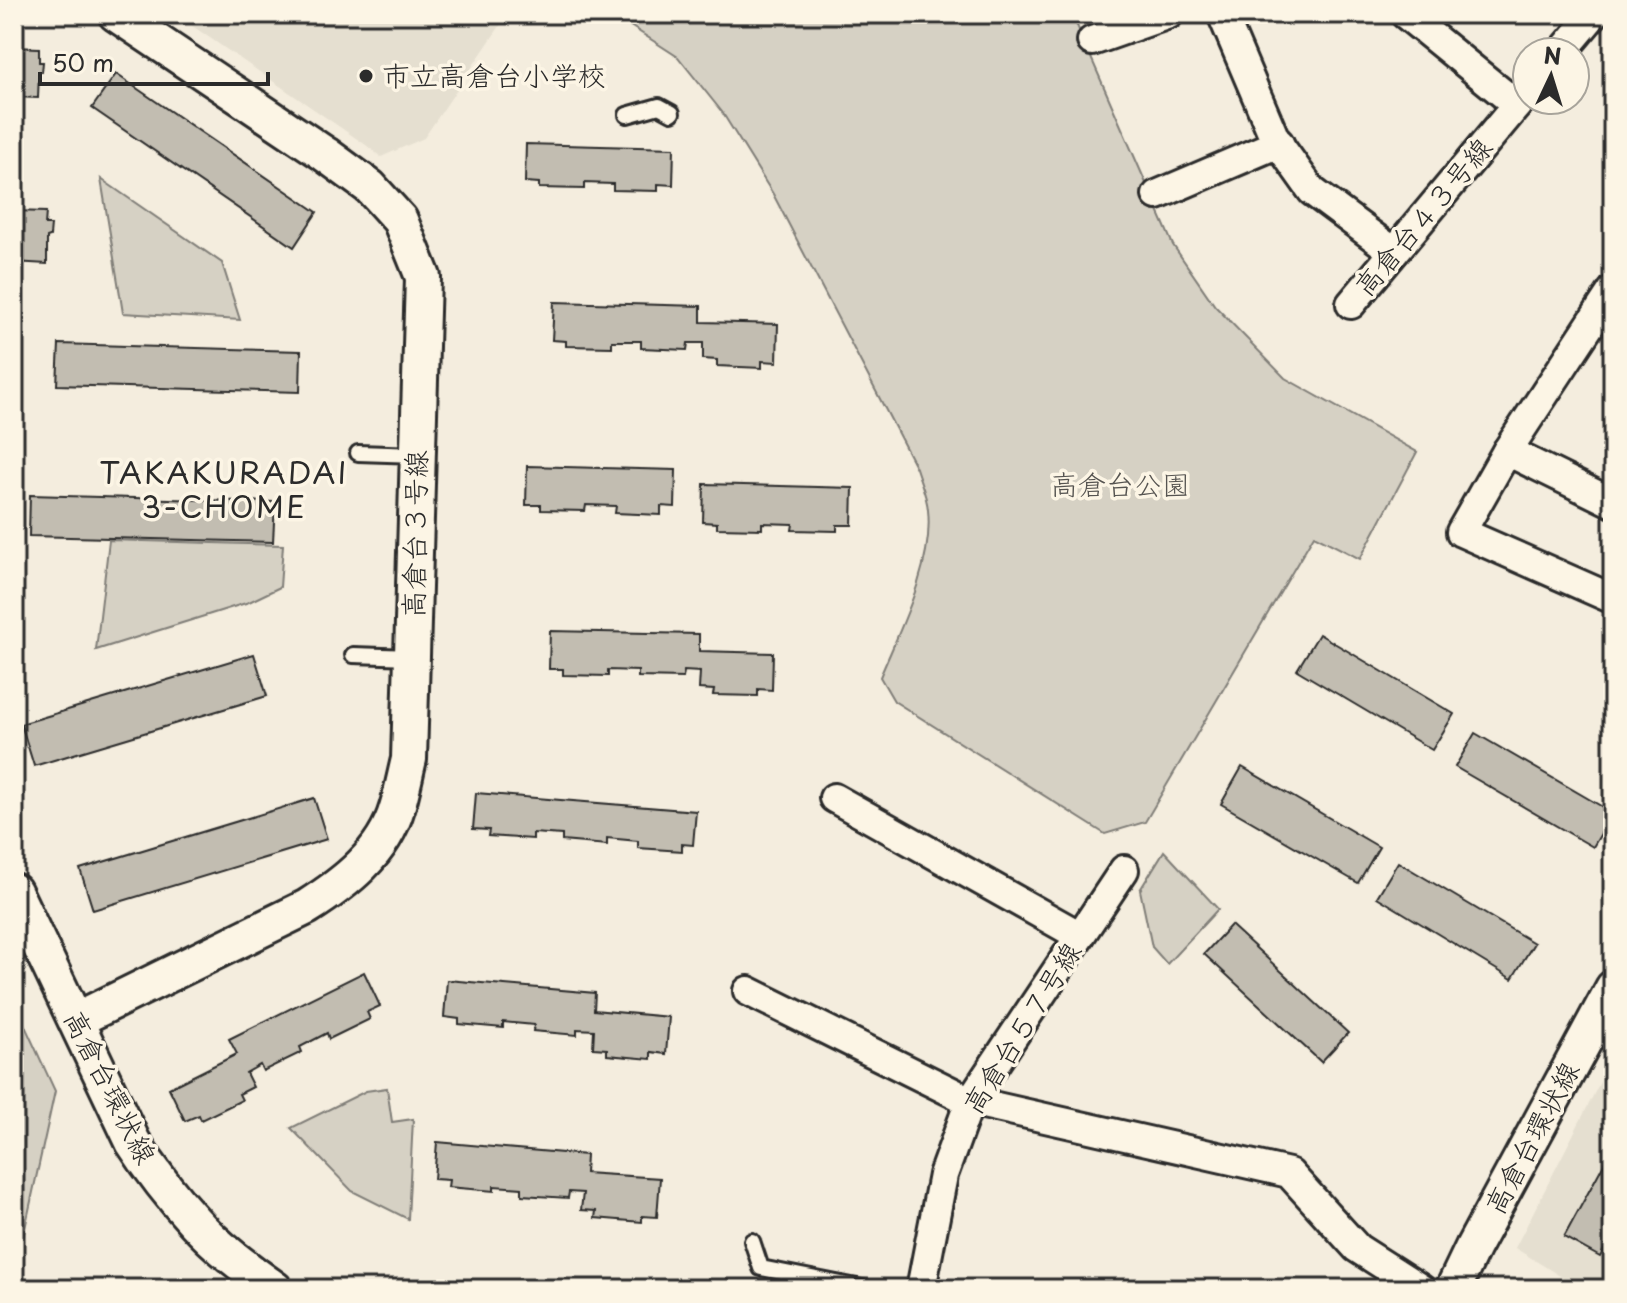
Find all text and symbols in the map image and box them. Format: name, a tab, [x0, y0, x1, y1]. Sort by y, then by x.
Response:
scale bar	[40, 36, 268, 86]
north arrow	[1511, 36, 1591, 116]
text: N	[1543, 37, 1562, 72]
text: 50 m	[52, 44, 114, 80]
place label: 市立高倉台小学校	[382, 53, 606, 96]
marker: 市立高倉台小学校	[357, 67, 375, 85]
street label: 高倉台４３号線	[1342, 127, 1501, 305]
district label: TAKAKURADAI 3-CHOME	[99, 449, 349, 528]
street label: 高倉台３号線	[391, 450, 436, 618]
park label: 高倉台公園	[1050, 462, 1190, 505]
street label: 高倉台５７号線	[951, 933, 1091, 1122]
street label: 高倉台環状線	[54, 1002, 169, 1171]
street label: 高倉台環状線	[1472, 1053, 1589, 1222]

